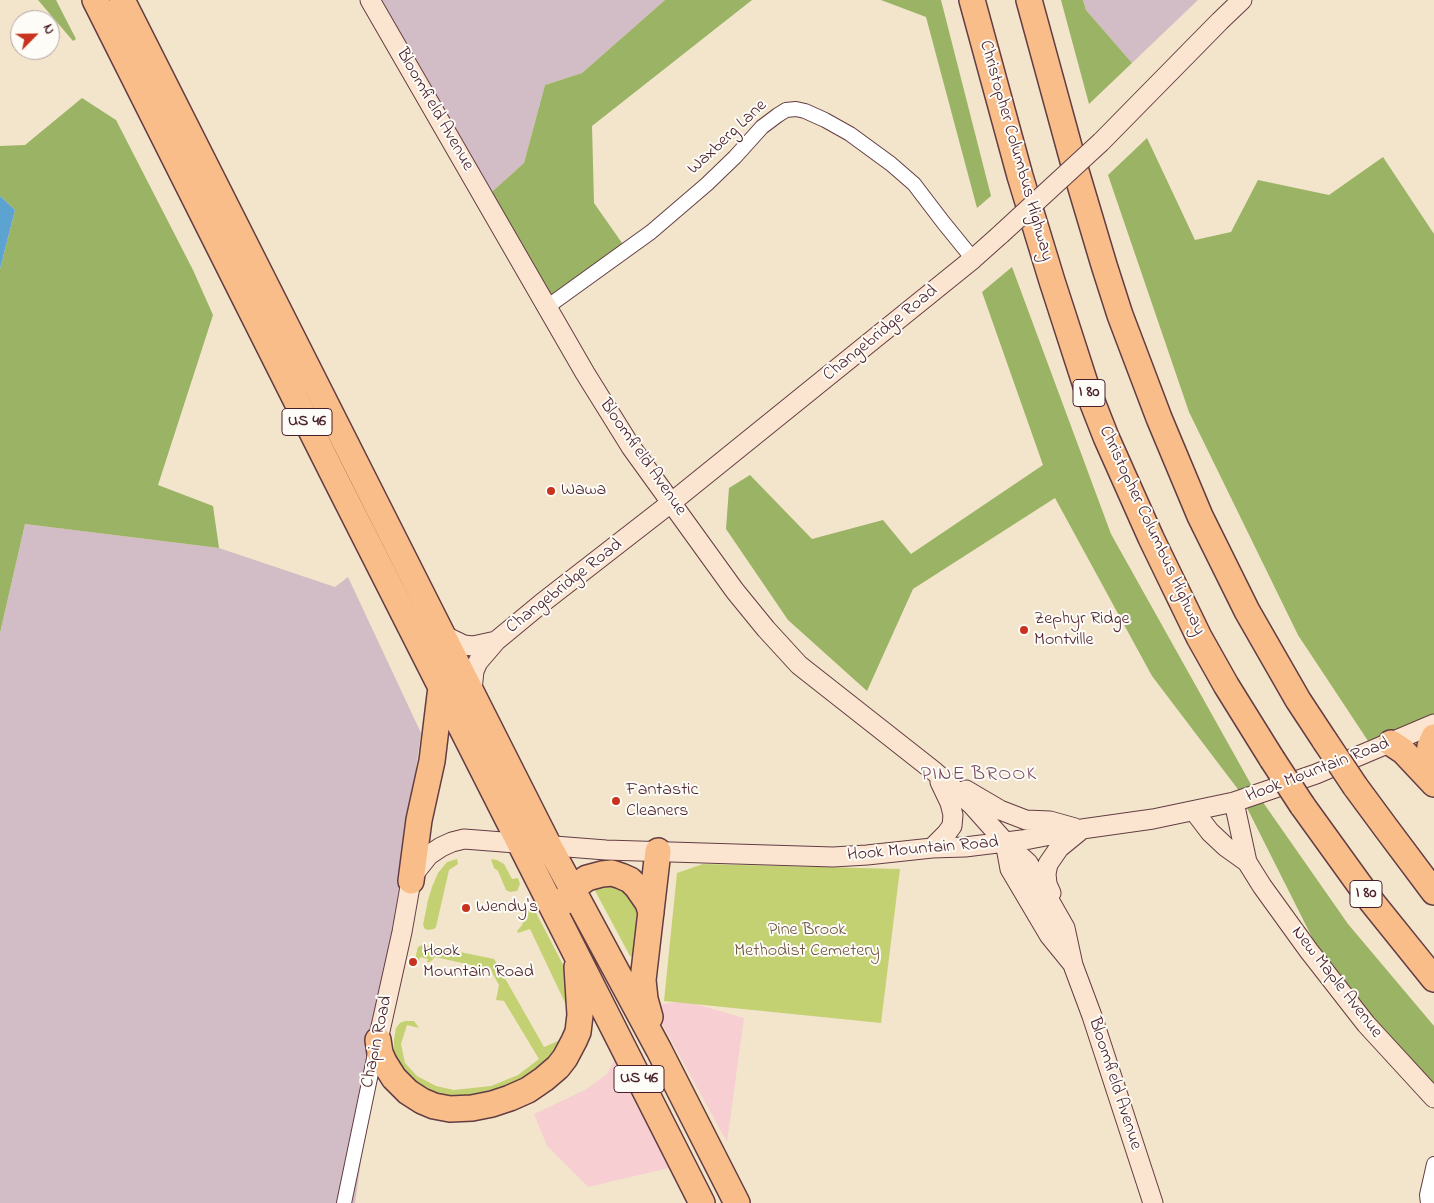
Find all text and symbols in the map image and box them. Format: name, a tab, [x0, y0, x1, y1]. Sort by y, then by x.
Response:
north arrow	[10, 10, 60, 60]
text: N	[37, 21, 60, 38]
street label: Christopher Columbus Highway	[973, 38, 1057, 264]
street label: Bloomfield Avenue	[390, 45, 478, 175]
street label: Waxberg Lane	[684, 96, 772, 180]
street label: Changebridge Road	[819, 281, 943, 387]
road number: I 80	[1073, 379, 1105, 406]
street label: Bloomfield Avenue	[594, 395, 690, 521]
road number: US 46	[282, 408, 332, 436]
street label: Christopher Columbus Highway	[1093, 423, 1209, 639]
place label: Wawa	[561, 480, 606, 502]
marker: Wawa	[545, 485, 557, 497]
street label: Changebridge Road	[503, 535, 627, 639]
place label: Zephyr Ridge Montville	[1034, 609, 1130, 652]
marker: Zephyr Ridge Montville	[1018, 624, 1030, 636]
street label: Hook Mountain Road	[1243, 734, 1393, 808]
district label: PINE BROOK	[920, 764, 1038, 788]
place label: Fantastic Cleaners	[626, 780, 698, 822]
marker: Fantastic Cleaners	[610, 795, 622, 807]
street label: Hook Mountain Road	[846, 833, 1000, 867]
road number: I 80	[1350, 881, 1382, 908]
place label: Wendy's	[476, 897, 538, 919]
marker: Wendy's	[460, 902, 472, 914]
park label: Pine Brook Methodist Cemetery	[734, 920, 880, 962]
street label: New Maple Avenue	[1286, 923, 1386, 1043]
place label: Hook Mountain Road	[423, 941, 534, 984]
marker: Hook Mountain Road	[407, 956, 419, 968]
street label: Chapin Road	[358, 994, 398, 1090]
street label: Bloomfield Avenue	[1082, 1015, 1146, 1153]
road number: US 46	[614, 1066, 664, 1092]

